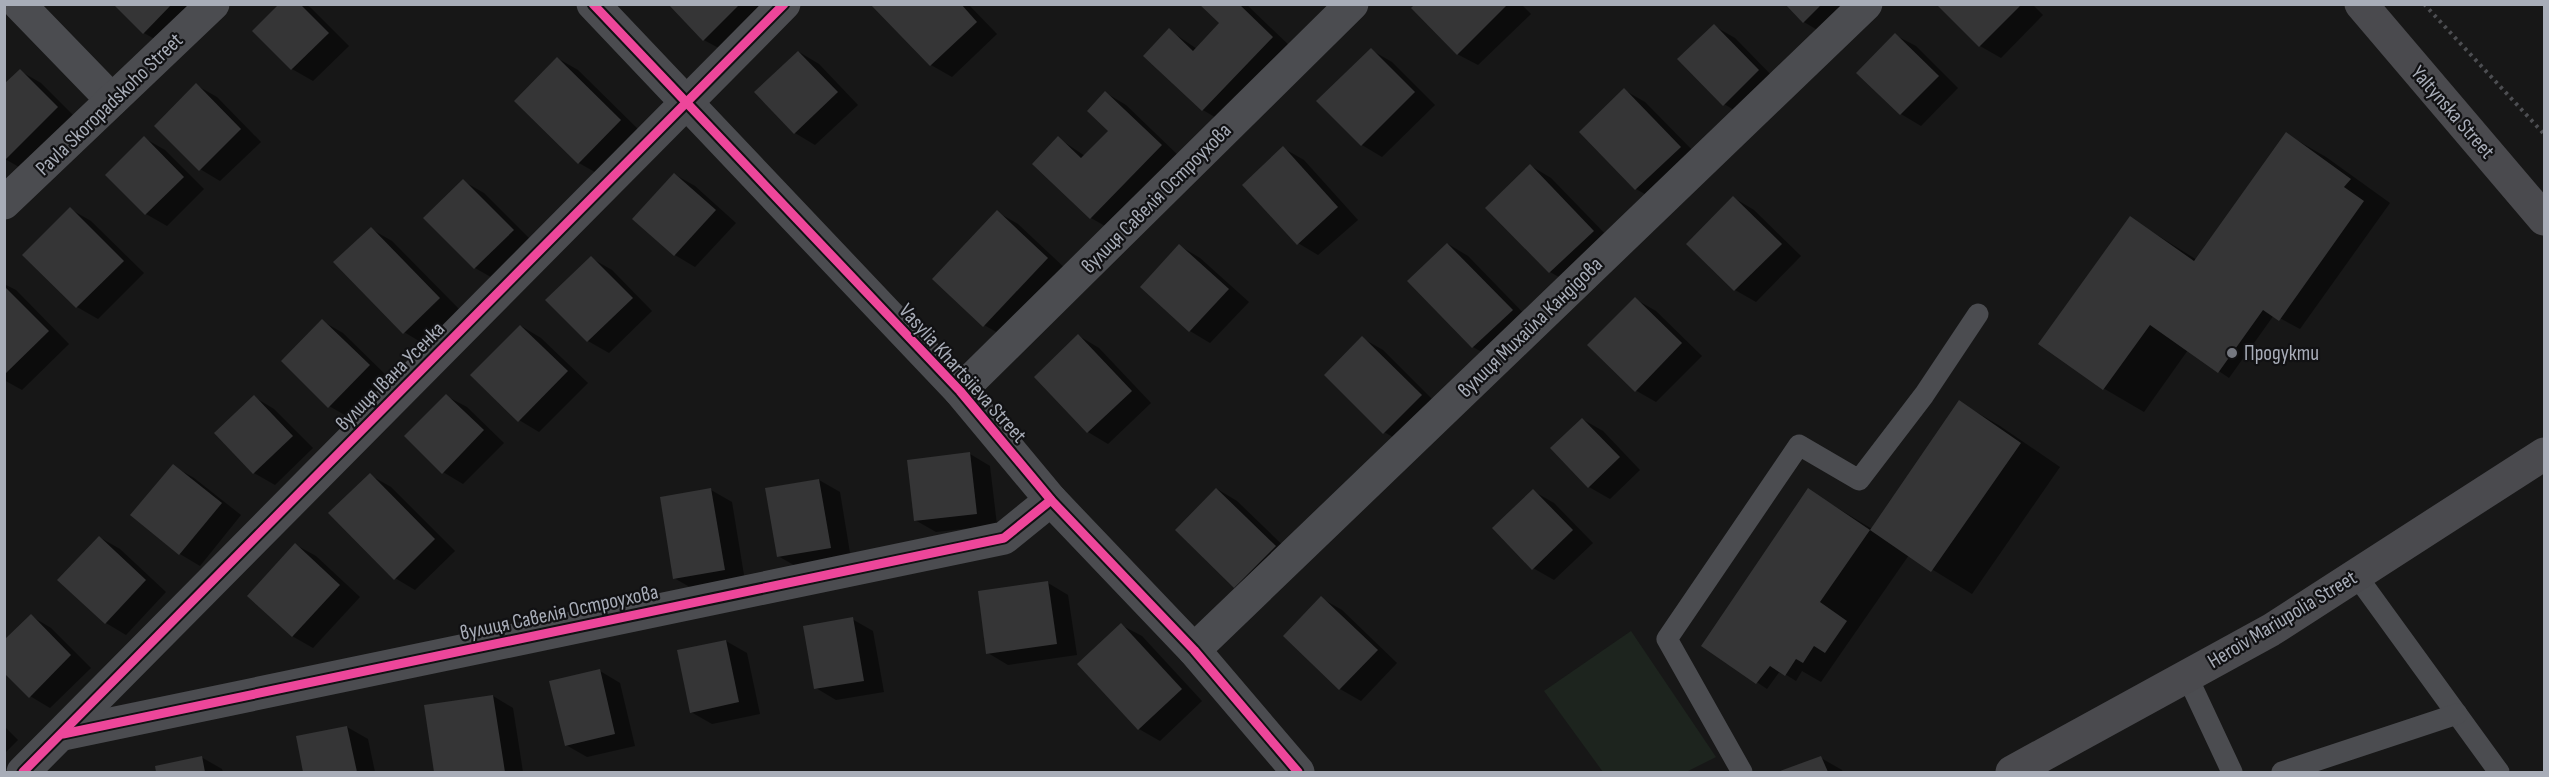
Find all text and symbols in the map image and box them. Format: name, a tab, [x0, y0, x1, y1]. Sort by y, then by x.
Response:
street label: Pavla Skoropadskoho Street	[31, 28, 188, 181]
street label: Yaltynska Street	[2406, 61, 2500, 164]
street label: вулиця Савелія Остроухова	[1076, 118, 1236, 278]
street label: вулиця Михайла Кандідова	[1453, 252, 1608, 403]
street label: Vasylia Khartsiieva Street	[894, 299, 1032, 448]
street label: вулиця Івана Усенка	[331, 317, 450, 436]
place label: Продукти	[2244, 341, 2319, 366]
marker: Продукти	[2225, 346, 2239, 360]
street label: Heroiv Mariupolia Street	[2203, 565, 2361, 674]
street label: вулиця Савелія Остроухова	[458, 579, 660, 646]

